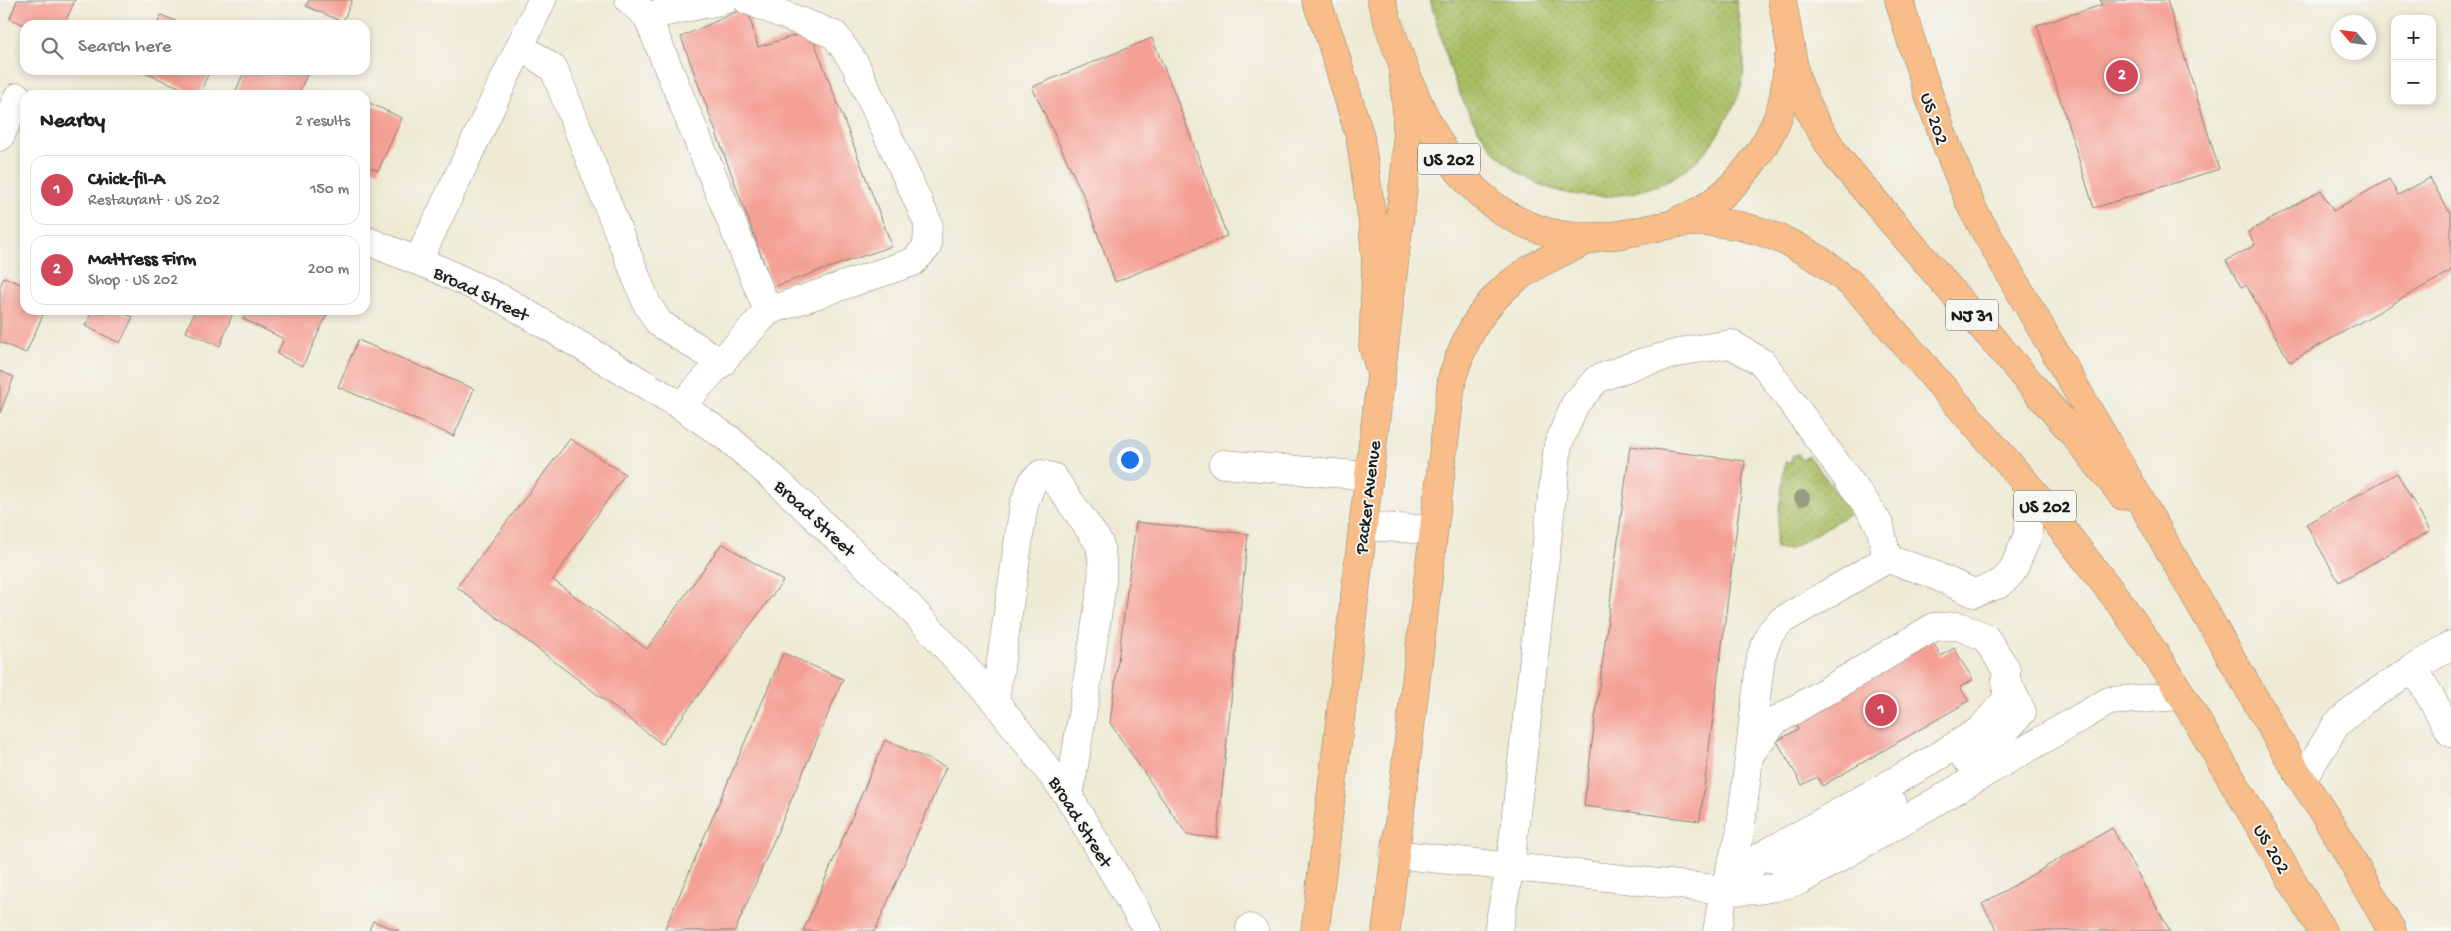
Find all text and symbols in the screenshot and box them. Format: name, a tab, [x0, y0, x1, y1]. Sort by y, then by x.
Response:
north arrow	[2331, 15, 2376, 60]
map controls	[2391, 15, 2436, 105]
button: +	[2391, 15, 2436, 60]
search box	[20, 20, 370, 75]
icon: search	[38, 34, 66, 62]
text: Search here	[78, 36, 172, 59]
pin: 2	[2106, 57, 2138, 95]
button: −	[2391, 60, 2436, 105]
street label: US 202	[1913, 90, 1952, 148]
text: Nearby	[40, 110, 105, 135]
text: 2 results	[295, 113, 350, 132]
road number: US 202	[1418, 144, 1480, 174]
text: Chick-fil-A	[88, 169, 165, 192]
text: 1	[54, 181, 60, 200]
text: 150 m	[310, 181, 349, 200]
text: Restaurant · US 202	[88, 192, 220, 211]
text: Mattress Firm	[88, 249, 196, 272]
text: 2	[53, 261, 61, 280]
text: 200 m	[308, 261, 349, 280]
street label: Broad Street	[428, 262, 534, 329]
text: Shop · US 202	[88, 272, 178, 291]
road number: NJ 31	[1946, 300, 1998, 330]
street label: Packer Avenue	[1351, 439, 1388, 556]
your location	[1117, 447, 1143, 473]
street label: Broad Street	[767, 475, 861, 565]
road number: US 202	[2014, 491, 2076, 522]
pin: 1	[1865, 691, 1897, 729]
street label: Broad Street	[1041, 772, 1117, 875]
street label: US 202	[2246, 821, 2294, 879]

